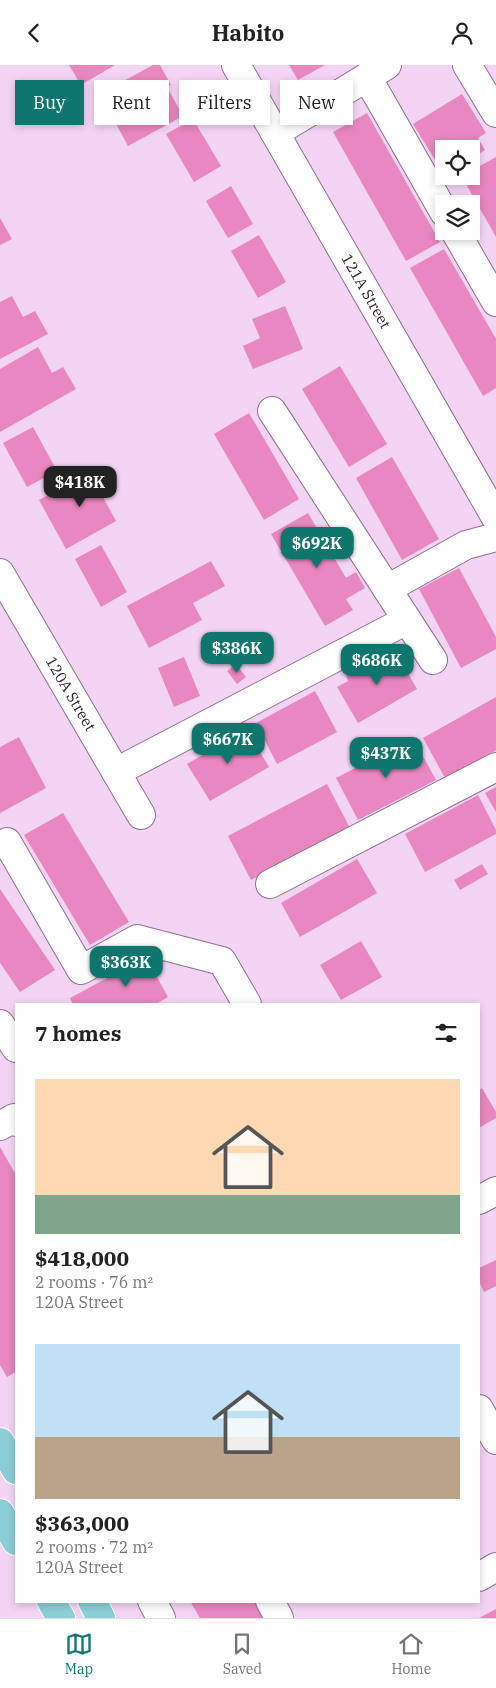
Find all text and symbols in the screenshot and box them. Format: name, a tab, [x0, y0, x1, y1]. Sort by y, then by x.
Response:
text: Habito	[212, 18, 284, 47]
icon: back	[20, 19, 48, 47]
icon: person	[448, 19, 476, 47]
chip: Buy	[15, 80, 84, 125]
chip: Rent	[94, 80, 169, 125]
chip: Filters	[179, 80, 270, 125]
chip: New	[280, 80, 353, 125]
map controls	[435, 140, 480, 240]
button: locate	[435, 140, 480, 185]
button: layers	[435, 195, 480, 240]
street label: 121A Street	[337, 250, 395, 332]
pin: $418K	[45, 465, 115, 508]
text: $418K	[55, 472, 105, 492]
pin: $692K	[282, 527, 352, 569]
text: $692K	[292, 533, 342, 553]
pin: $386K	[202, 631, 272, 674]
text: $386K	[212, 638, 262, 658]
pin: $686K	[342, 643, 412, 686]
text: $686K	[352, 650, 402, 670]
street label: 120A Street	[42, 653, 100, 734]
pin: $667K	[193, 723, 263, 765]
text: $667K	[203, 729, 253, 749]
pin: $437K	[351, 737, 421, 779]
text: $437K	[361, 743, 411, 763]
pin: $363K	[91, 945, 161, 988]
text: $363K	[101, 952, 151, 972]
text: 7 homes	[35, 1019, 121, 1047]
icon: filters	[432, 1019, 460, 1047]
icon: home	[203, 1112, 293, 1202]
text: $418,000	[35, 1244, 129, 1272]
text: 2 rooms · 76 m²	[35, 1272, 153, 1292]
text: 120A Street	[35, 1292, 123, 1312]
icon: home	[203, 1377, 293, 1467]
text: $363,000	[35, 1509, 129, 1537]
text: 2 rooms · 72 m²	[35, 1537, 153, 1557]
text: 120A Street	[35, 1557, 123, 1577]
tab: Map	[65, 1630, 93, 1678]
tab: Saved	[223, 1630, 262, 1678]
tab: Home	[391, 1630, 431, 1678]

